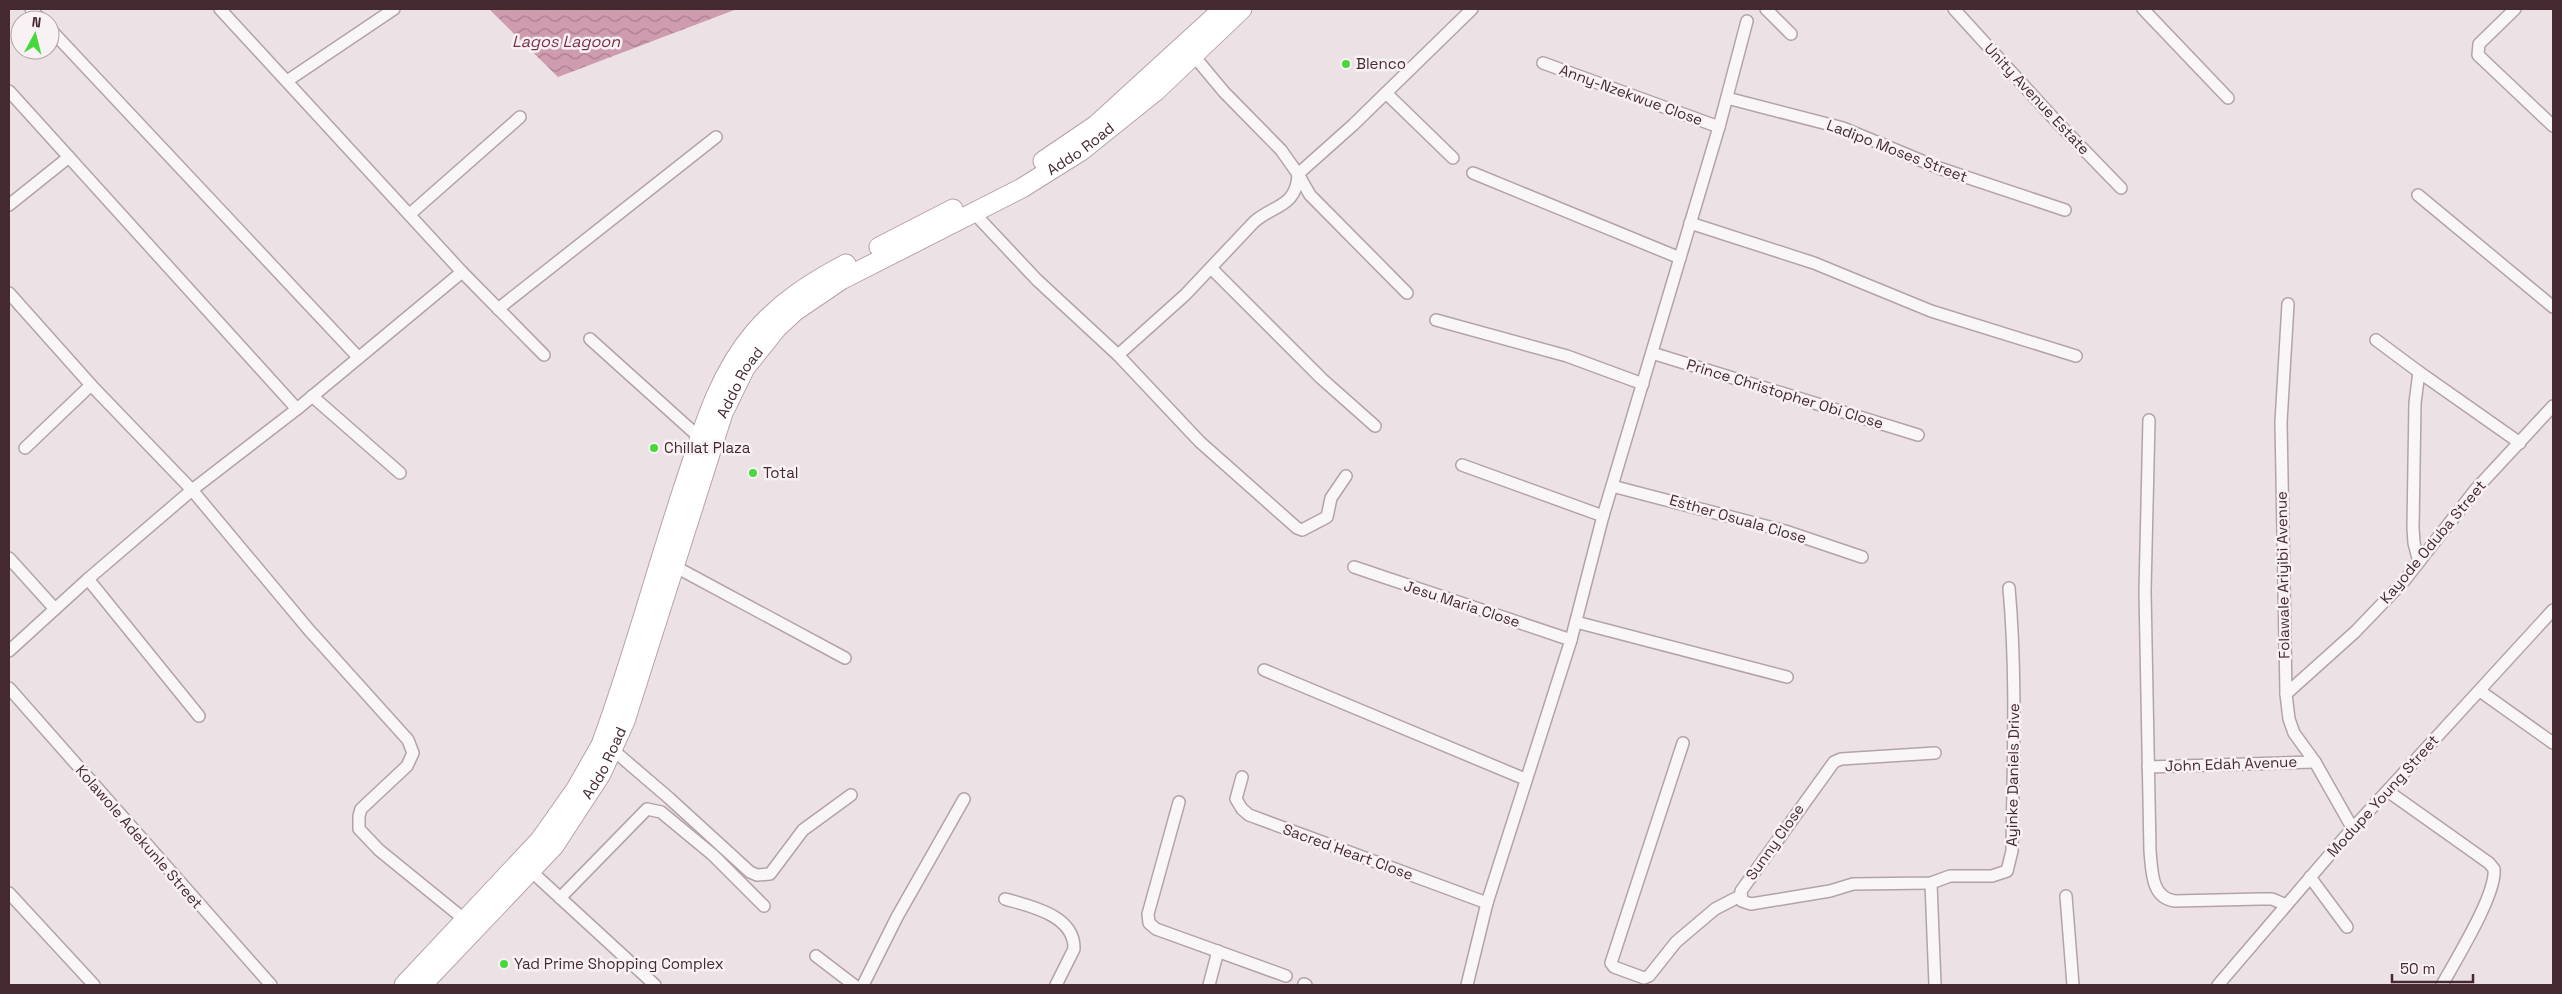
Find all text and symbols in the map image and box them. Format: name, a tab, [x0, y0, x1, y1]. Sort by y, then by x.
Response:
north arrow	[10, 10, 60, 60]
text: N	[31, 13, 42, 32]
water label: Lagos Lagoon	[512, 31, 621, 52]
street label: Unity Avenue Estate	[1981, 39, 2094, 159]
place label: Blenco	[1356, 54, 1406, 73]
marker: Blenco	[1340, 58, 1352, 70]
street label: Anny-Nzekwue Close	[1557, 60, 1706, 129]
street label: Ladipo Moses Street	[1824, 115, 1970, 186]
street label: Addo Road	[1043, 118, 1118, 179]
street label: Addo Road	[712, 343, 767, 421]
street label: Prince Christopher Obi Close	[1684, 354, 1886, 433]
place label: Chillat Plaza	[664, 438, 751, 457]
marker: Chillat Plaza	[648, 442, 660, 454]
place label: Total	[763, 463, 798, 482]
marker: Total	[747, 467, 759, 479]
street label: Kayode Oduba Street	[2375, 476, 2490, 607]
street label: Esther Osuala Close	[1667, 490, 1809, 547]
street label: Folawale Ariyibi Avenue	[2272, 491, 2293, 659]
street label: Jesu Maria Close	[1402, 576, 1523, 631]
street label: Ayinke Daniels Drive	[2002, 703, 2023, 847]
street label: Addo Road	[577, 724, 630, 802]
street label: Modupe Young Street	[2323, 730, 2443, 861]
street label: John Edah Avenue	[2164, 752, 2298, 775]
street label: Kolawole Adekunle Street	[72, 761, 207, 913]
street label: Sunny Close	[1741, 800, 1808, 884]
street label: Sacred Heart Close	[1280, 819, 1416, 884]
scale bar	[2392, 952, 2473, 984]
place label: Yad Prime Shopping Complex	[514, 954, 724, 973]
marker: Yad Prime Shopping Complex	[498, 958, 510, 970]
text: 50 m	[2400, 959, 2435, 978]

